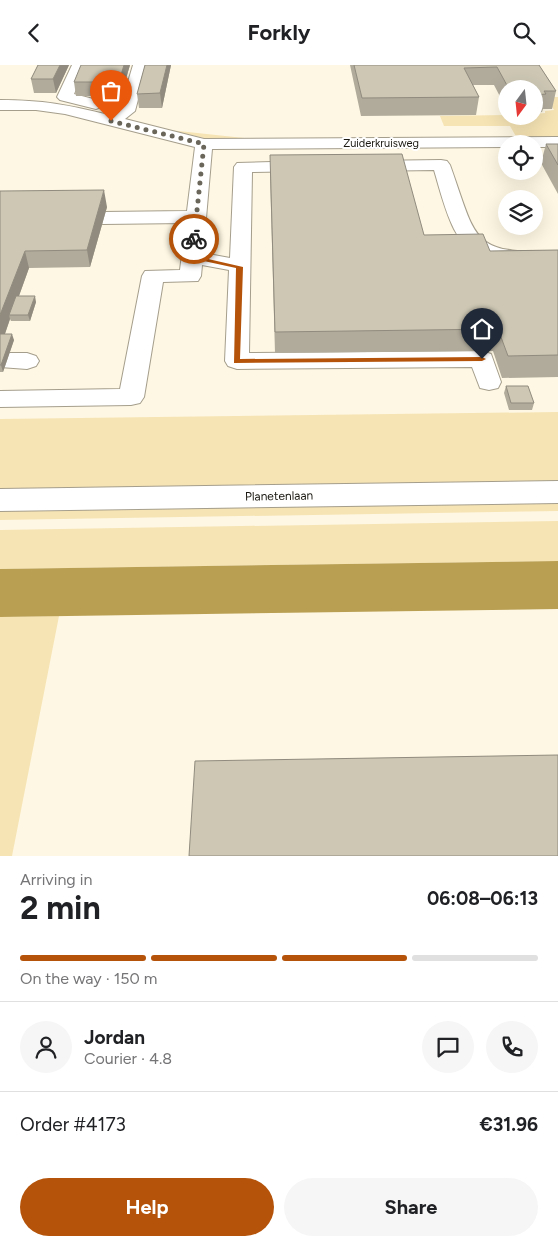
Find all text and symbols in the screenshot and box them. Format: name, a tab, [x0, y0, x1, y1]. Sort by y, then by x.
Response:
icon: back	[20, 19, 48, 47]
text: Forkly	[247, 19, 311, 46]
icon: search	[510, 19, 538, 47]
pin	[90, 70, 132, 121]
icon: bag	[97, 77, 125, 105]
north arrow	[498, 80, 542, 125]
map controls	[498, 80, 543, 235]
button: locate	[498, 135, 543, 180]
street label: Zuiderkruisweg	[343, 137, 419, 150]
button: layers	[498, 190, 543, 235]
courier	[169, 214, 219, 264]
icon: bike	[180, 225, 208, 253]
pin	[461, 308, 503, 359]
icon: home	[468, 315, 496, 343]
street label: Planetenlaan	[245, 488, 314, 504]
text: Arriving in	[20, 870, 92, 889]
text: 06:08–06:13	[427, 887, 538, 910]
text: 2 min	[20, 889, 101, 927]
text: On the way · 150 m	[20, 969, 157, 988]
button: person	[20, 1021, 72, 1073]
button: chat	[422, 1021, 474, 1073]
button: phone	[486, 1021, 538, 1073]
text: Jordan	[84, 1026, 145, 1049]
text: Courier · 4.8	[84, 1049, 172, 1068]
text: Order #4173	[20, 1113, 126, 1136]
text: €31.96	[479, 1113, 538, 1136]
button: Help	[20, 1178, 274, 1236]
button: Share	[284, 1178, 538, 1236]

